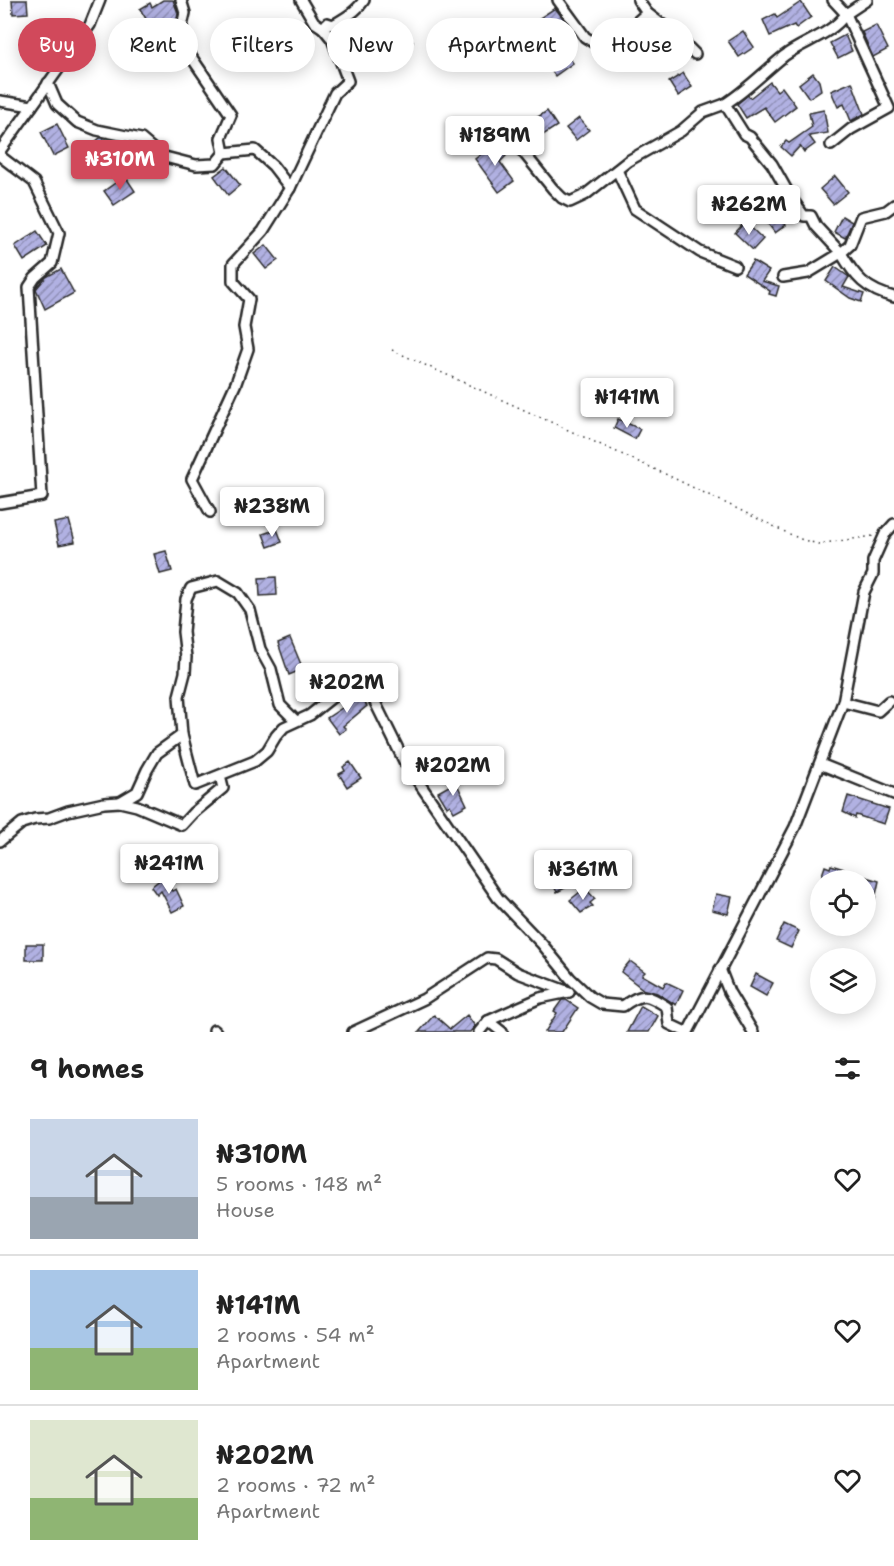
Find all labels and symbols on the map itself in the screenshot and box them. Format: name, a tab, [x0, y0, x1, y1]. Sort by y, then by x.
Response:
pin: ₦189M	[453, 116, 537, 167]
pin: ₦310M	[78, 140, 162, 191]
pin: ₦262M	[707, 185, 791, 236]
pin: ₦141M	[585, 378, 669, 429]
pin: ₦238M	[230, 487, 314, 538]
pin: ₦202M	[305, 663, 389, 714]
pin: ₦202M	[411, 746, 495, 797]
pin: ₦241M	[127, 844, 211, 895]
pin: ₦361M	[541, 850, 625, 901]

